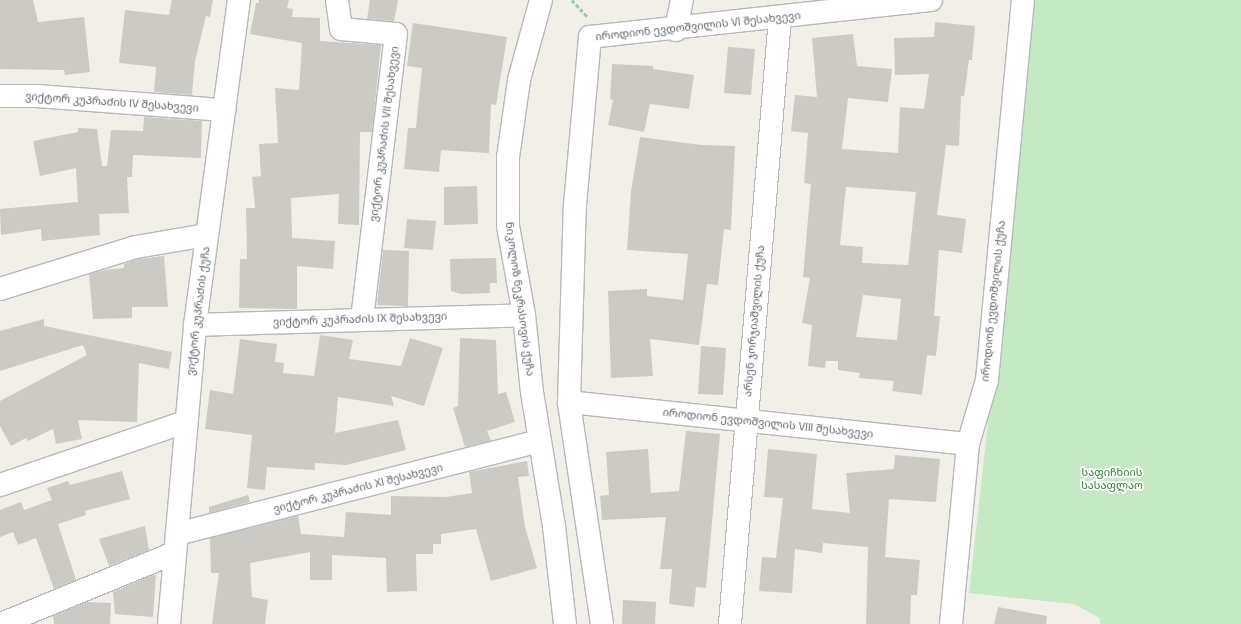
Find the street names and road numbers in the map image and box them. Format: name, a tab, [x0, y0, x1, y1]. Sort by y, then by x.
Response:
street label: იროდიონ ევდოშვილის VI შესახვევი	[595, 9, 801, 43]
street label: ვიქტორ კუპრაძის VII შესახვევი	[367, 45, 401, 223]
street label: ვიქტორ კუპრაძის IV შესახვევი	[25, 89, 199, 115]
street label: იროდიონ ევდოშვილის ქუჩა	[978, 220, 1008, 382]
street label: ნიკოლოზ ნეკრასოვის ქუჩა	[503, 221, 537, 377]
street label: არსენ ჯორჯიაშვილის ქუჩა	[741, 245, 767, 397]
street label: ვიქტორ კუპრაძის ქუჩა	[184, 246, 212, 376]
street label: ვიქტორ კუპრაძის IX შესახვევი	[273, 309, 447, 329]
street label: იროდიონ ევდოშვილის VIII შესახვევი	[662, 405, 874, 441]
street label: ვიქტორ კუპრაძის XI შესახვევი	[272, 461, 444, 515]

